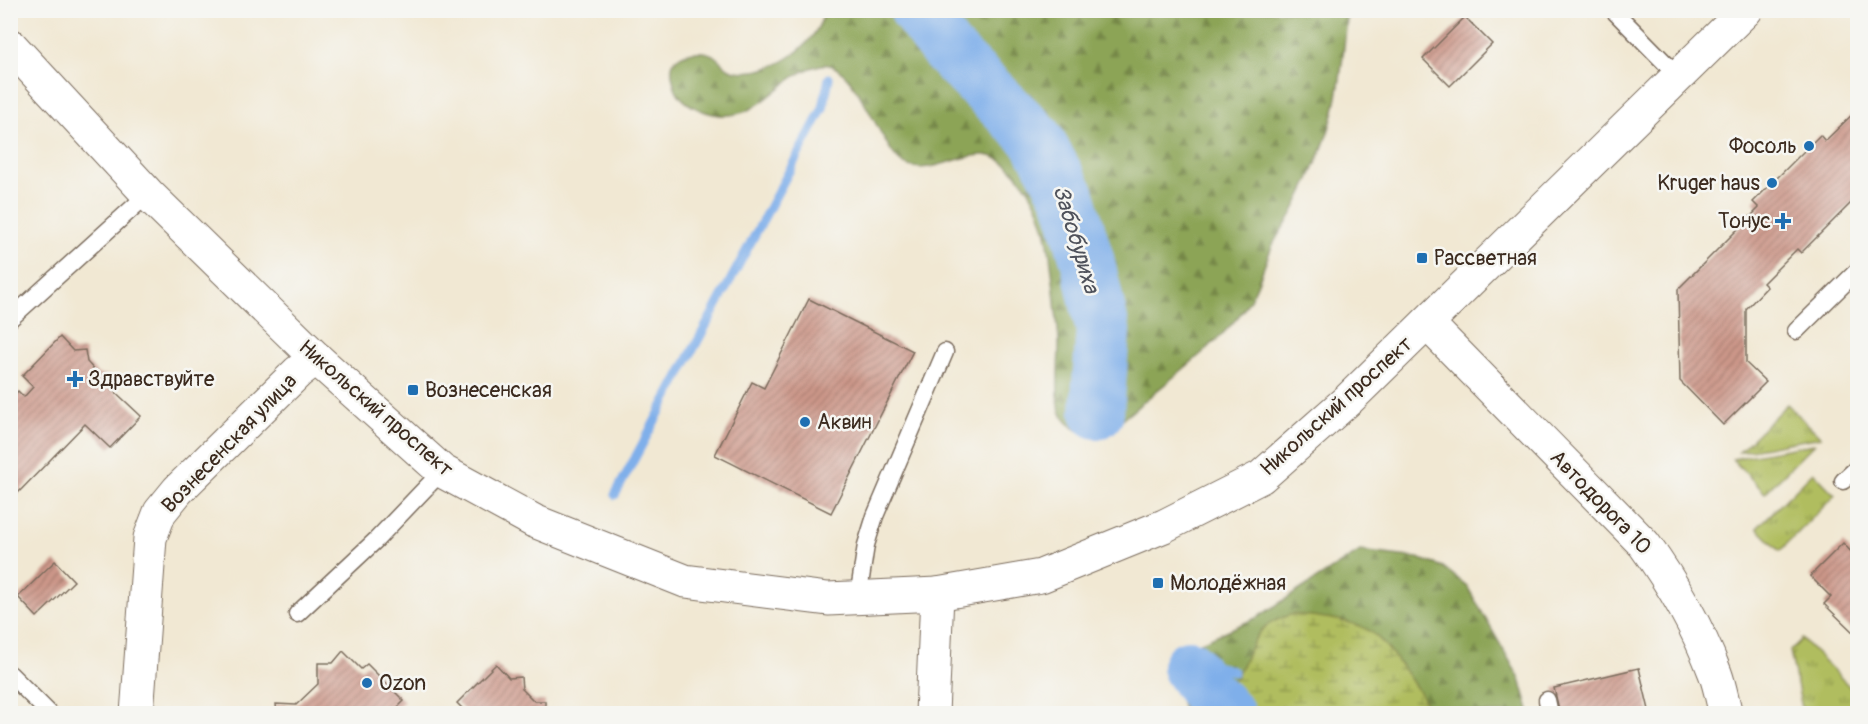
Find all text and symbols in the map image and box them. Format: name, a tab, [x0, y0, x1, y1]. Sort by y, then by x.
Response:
place label: Фосоль	[1729, 133, 1797, 160]
marker: Фосоль	[1802, 139, 1816, 153]
place label: Kruger haus	[1657, 170, 1761, 197]
marker: Kruger haus	[1765, 176, 1779, 190]
water label: Забобуриха	[1046, 182, 1106, 298]
place label: Тонус	[1718, 208, 1771, 235]
marker: Тонус	[1776, 214, 1790, 228]
place label: Рассветная	[1434, 245, 1537, 272]
marker: Рассветная	[1415, 251, 1429, 265]
street label: Никольский проспект	[1255, 330, 1419, 482]
street label: Никольский проспект	[293, 334, 459, 483]
place label: Здравствуйте	[88, 366, 215, 393]
street label: Вознесенская улица	[156, 368, 303, 519]
marker: Здравствуйте	[66, 370, 84, 388]
place label: Вознесенская	[425, 377, 552, 404]
marker: Вознесенская	[406, 383, 420, 397]
place label: Аквин	[817, 409, 872, 436]
marker: Аквин	[798, 415, 812, 429]
street label: Автодорога 10	[1544, 444, 1657, 560]
place label: Молодёжная	[1170, 570, 1286, 597]
marker: Молодёжная	[1151, 576, 1165, 590]
place label: Ozon	[379, 670, 426, 697]
marker: Ozon	[360, 676, 374, 690]

